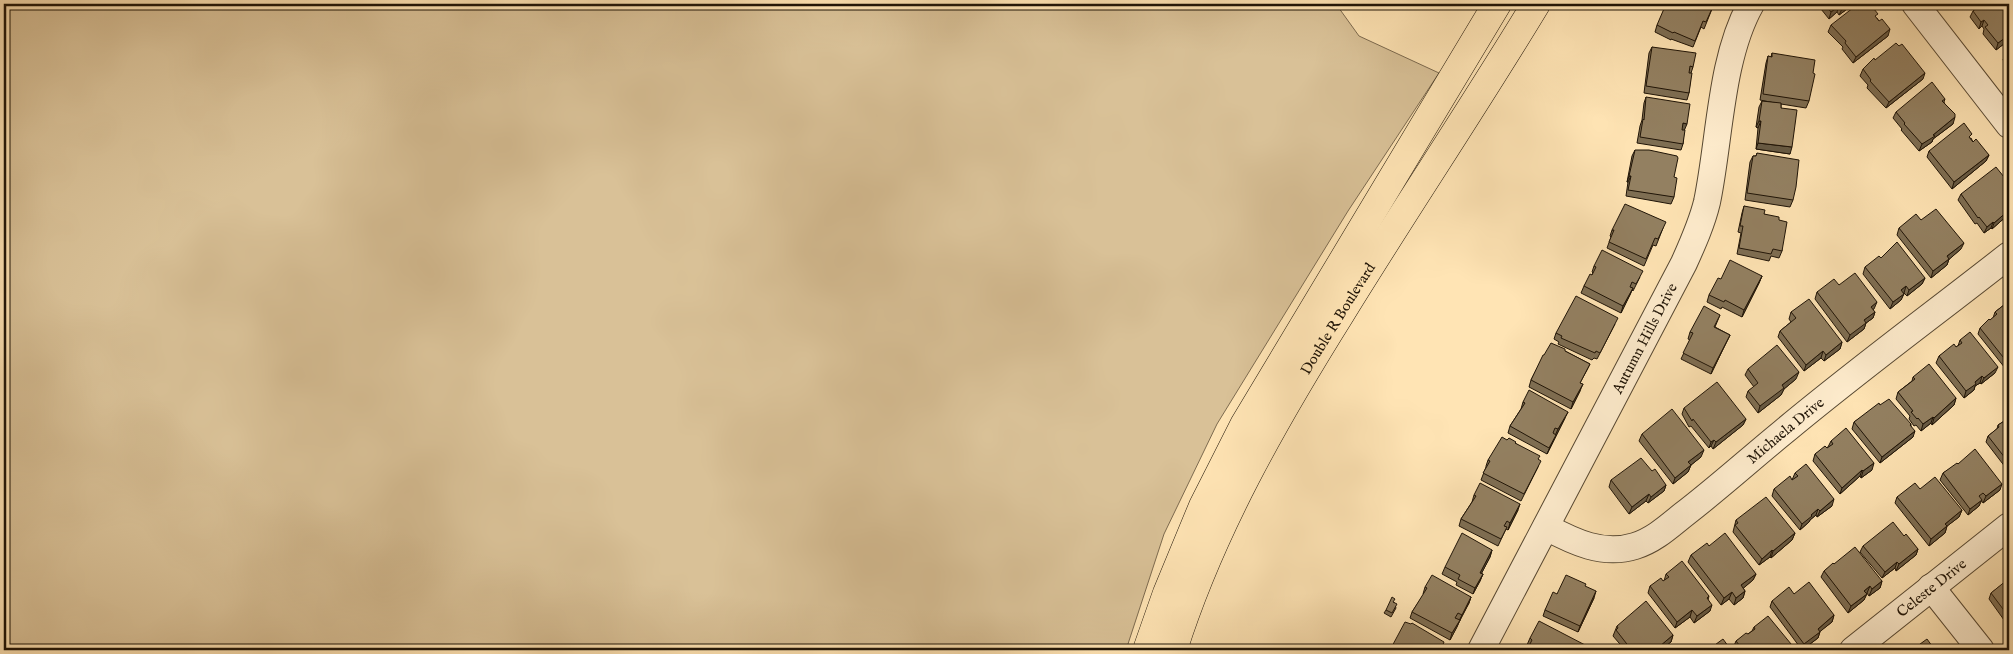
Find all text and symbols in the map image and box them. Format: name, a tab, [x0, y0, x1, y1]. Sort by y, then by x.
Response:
street label: Double R Boulevard	[1296, 259, 1380, 378]
street label: Autumn Hills Drive	[1608, 280, 1682, 398]
street label: Michaela Drive	[1743, 393, 1828, 468]
street label: Celeste Drive	[1893, 554, 1971, 622]

